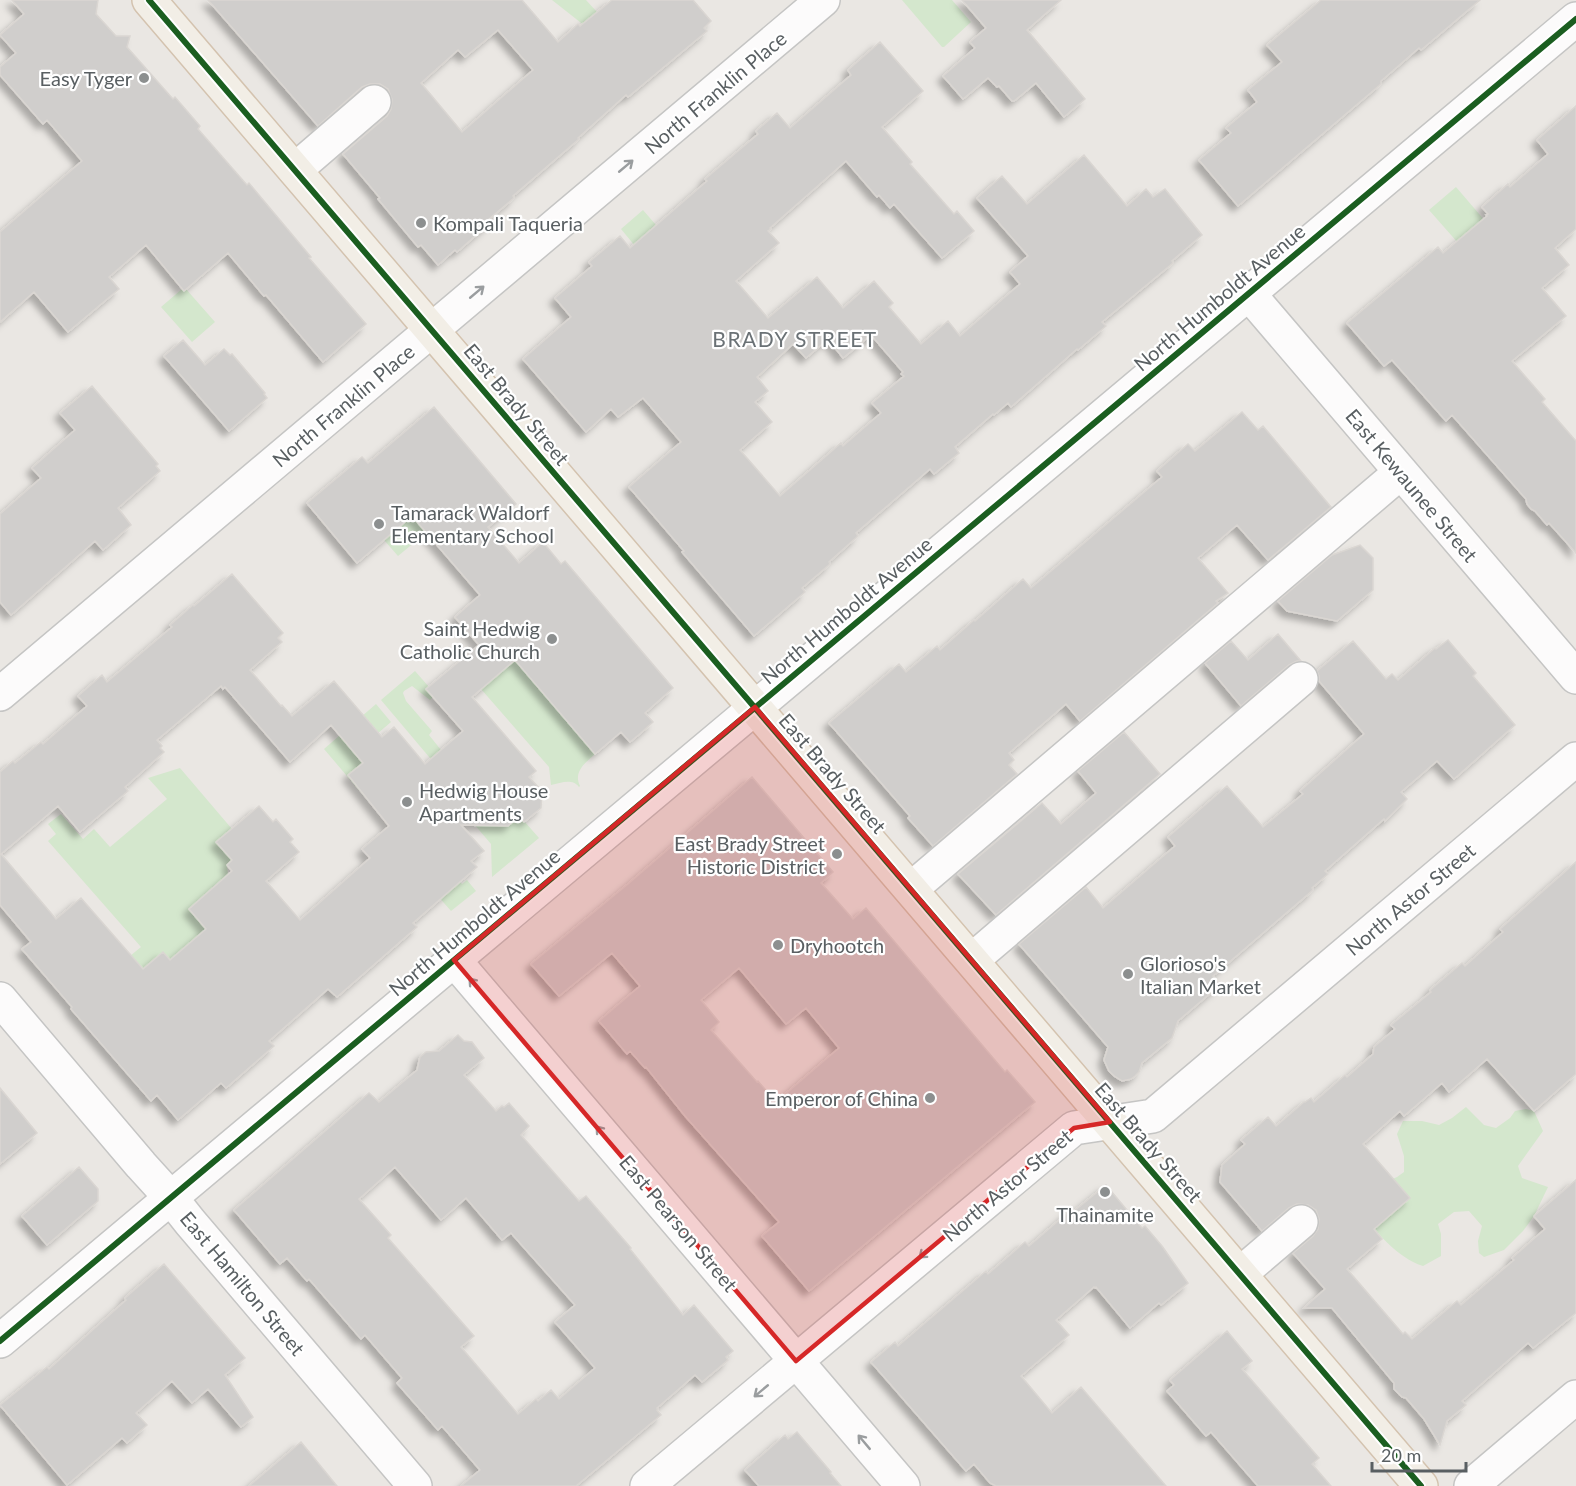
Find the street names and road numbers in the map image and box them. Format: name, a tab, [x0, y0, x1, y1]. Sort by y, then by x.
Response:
street label: North Franklin Place	[639, 26, 791, 158]
street label: North Humboldt Avenue	[1129, 218, 1309, 376]
street label: East Brady Street	[459, 338, 575, 470]
street label: North Franklin Place	[267, 339, 419, 471]
street label: East Kewaunee Street	[1341, 404, 1483, 566]
street label: North Humboldt Avenue	[756, 531, 936, 689]
street label: East Brady Street	[774, 708, 892, 838]
street label: North Astor Street	[1340, 838, 1480, 960]
street label: North Humboldt Avenue	[384, 843, 564, 1001]
street label: East Brady Street	[1090, 1077, 1208, 1207]
street label: North Astor Street	[937, 1124, 1077, 1246]
street label: East Pearson Street	[615, 1150, 743, 1296]
street label: East Hamilton Street	[176, 1206, 310, 1360]

